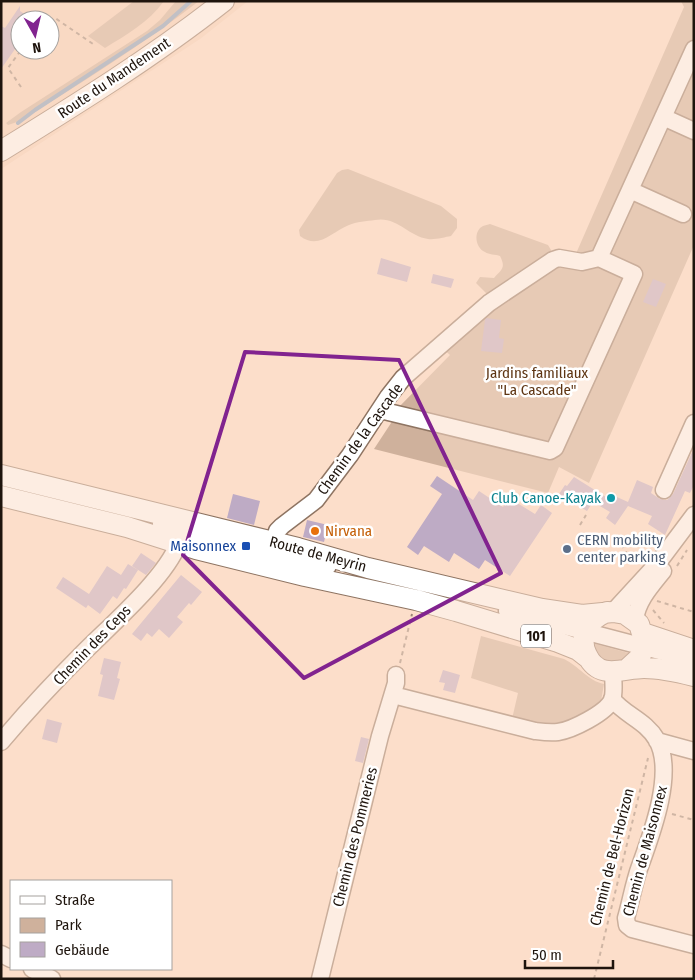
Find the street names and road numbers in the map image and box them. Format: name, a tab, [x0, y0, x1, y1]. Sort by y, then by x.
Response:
street label: Route du Mandement	[54, 34, 174, 122]
street label: Chemin de la Cascade	[313, 380, 407, 498]
street label: Route de Meyrin	[267, 532, 369, 576]
street label: Chemin des Ceps	[49, 601, 135, 689]
road number: 101	[521, 624, 551, 648]
street label: Chemin des Pommeries	[329, 765, 381, 909]
street label: Chemin de Maisonnex	[619, 783, 671, 918]
street label: Chemin de Bel-Horizon	[586, 786, 638, 928]

